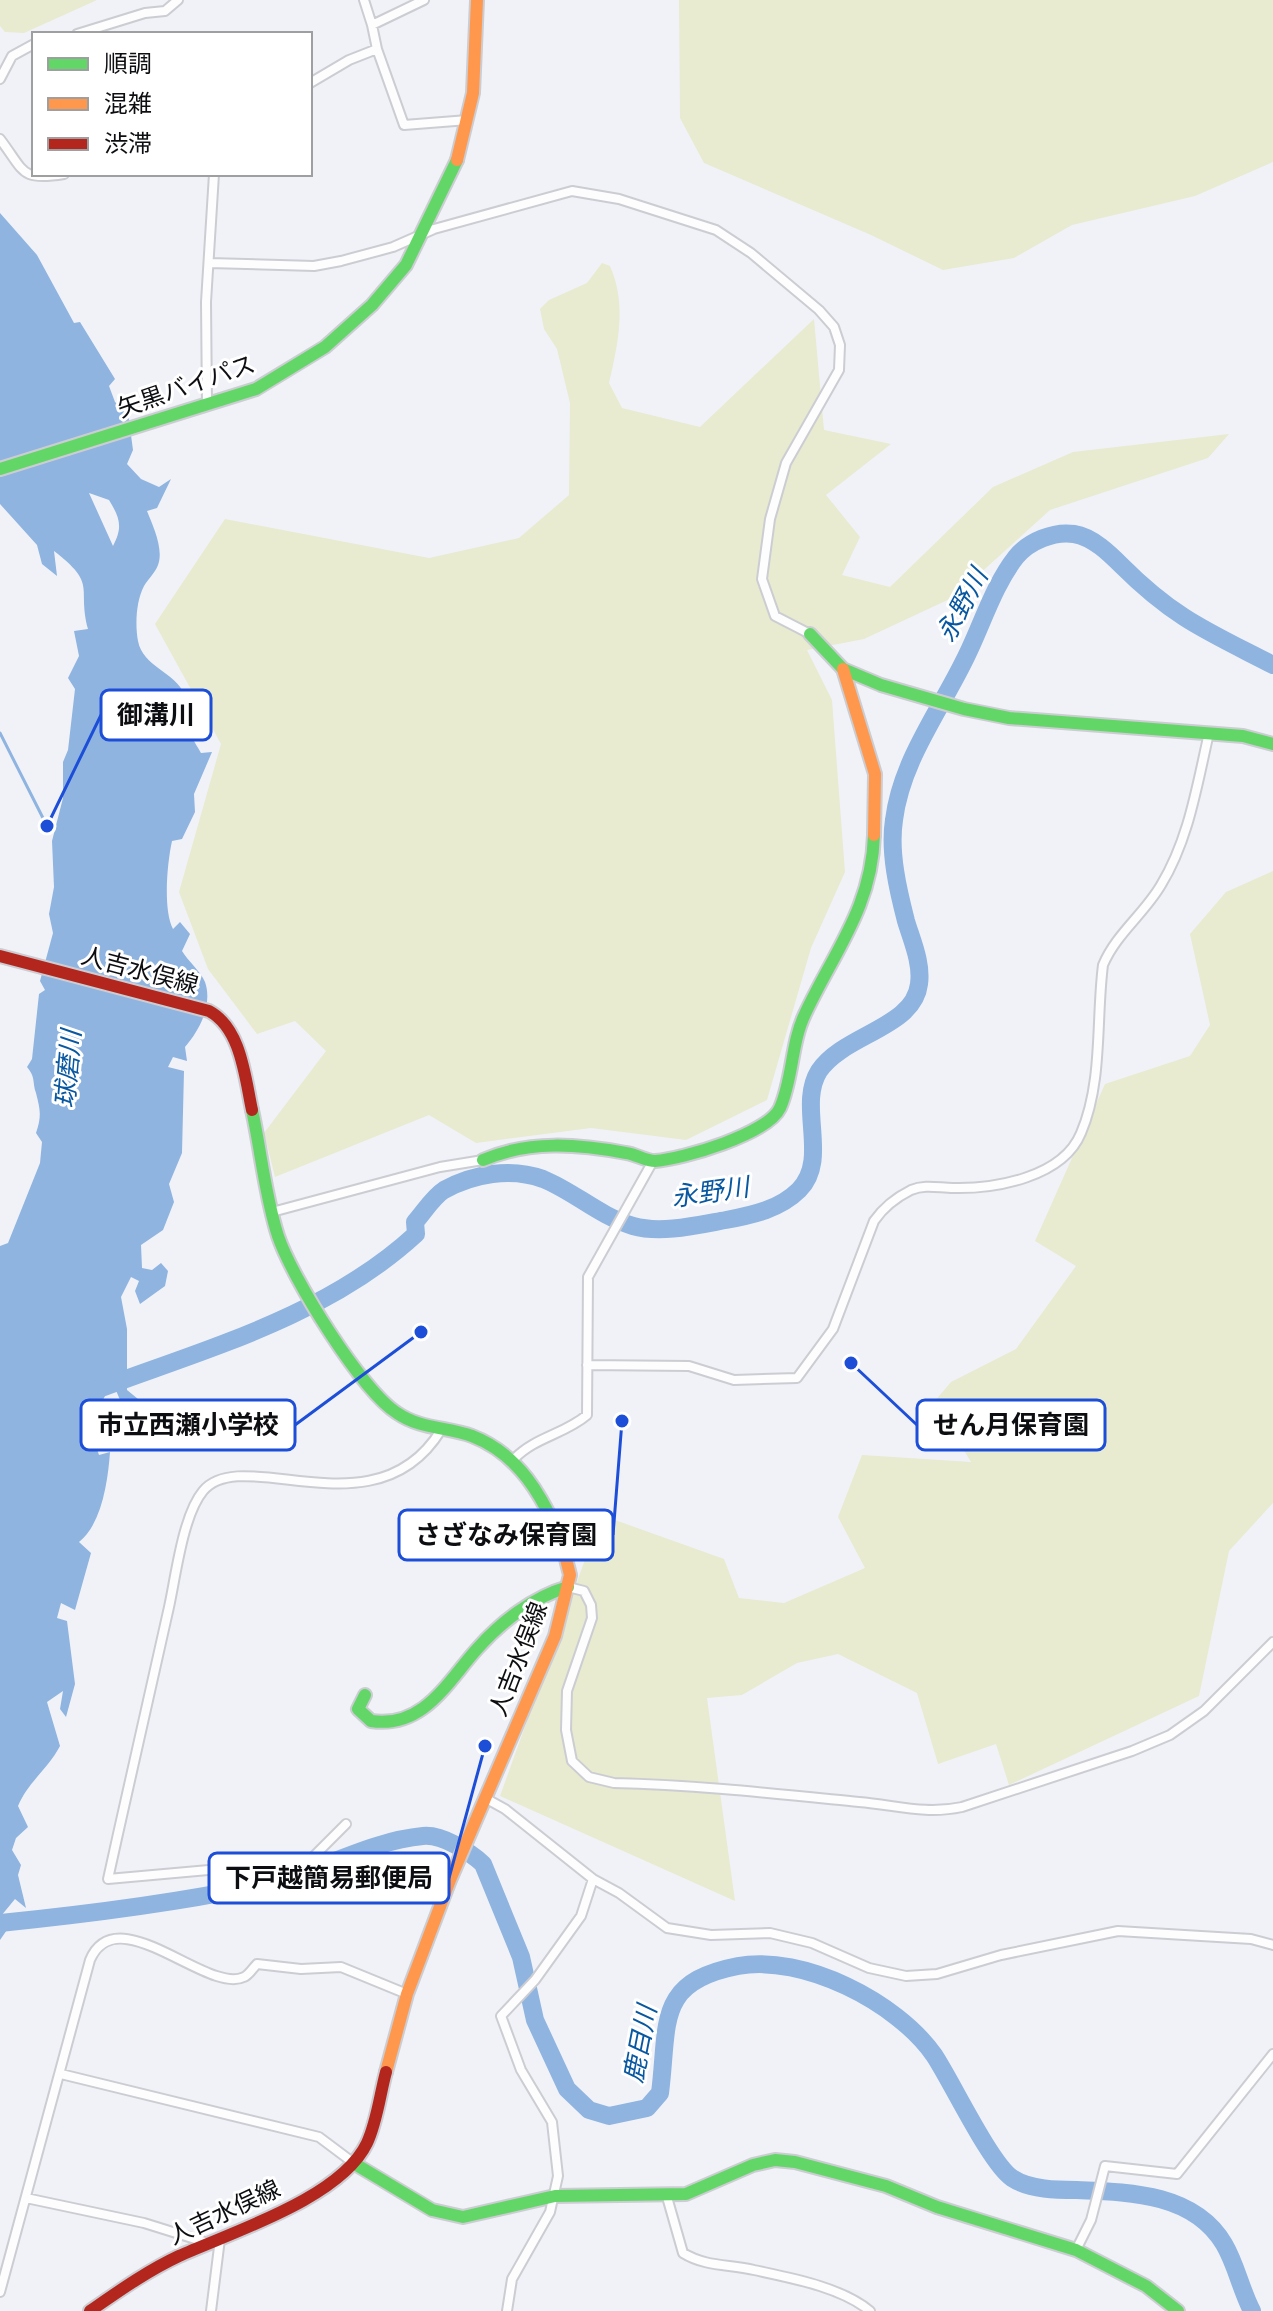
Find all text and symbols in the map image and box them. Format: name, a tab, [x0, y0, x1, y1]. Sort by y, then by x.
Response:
legend	[32, 32, 312, 176]
text: 順調	[104, 49, 152, 78]
text: 混雑	[104, 89, 152, 118]
text: 渋滞	[104, 129, 152, 158]
street label: 矢黒バイパス	[113, 349, 259, 423]
water label: 永野川	[930, 560, 996, 647]
callout: 御溝川	[101, 690, 211, 740]
text: 御溝川	[117, 699, 195, 731]
street label: 人吉水俣線	[78, 940, 202, 1000]
water label: 球磨川	[49, 1026, 88, 1109]
water label: 永野川	[669, 1170, 754, 1213]
callout: 市立西瀬小学校	[81, 1400, 295, 1450]
callout: せん月保育園	[917, 1400, 1105, 1450]
text: 市立西瀬小学校	[97, 1409, 279, 1441]
text: せん月保育園	[933, 1409, 1089, 1441]
callout: さざなみ保育園	[399, 1510, 613, 1560]
text: さざなみ保育園	[415, 1519, 597, 1551]
street label: 人吉水俣線	[483, 1598, 553, 1720]
callout: 下戸越簡易郵便局	[209, 1853, 449, 1903]
text: 下戸越簡易郵便局	[225, 1862, 433, 1894]
water label: 鹿目川	[617, 2000, 664, 2085]
street label: 人吉水俣線	[163, 2174, 285, 2250]

